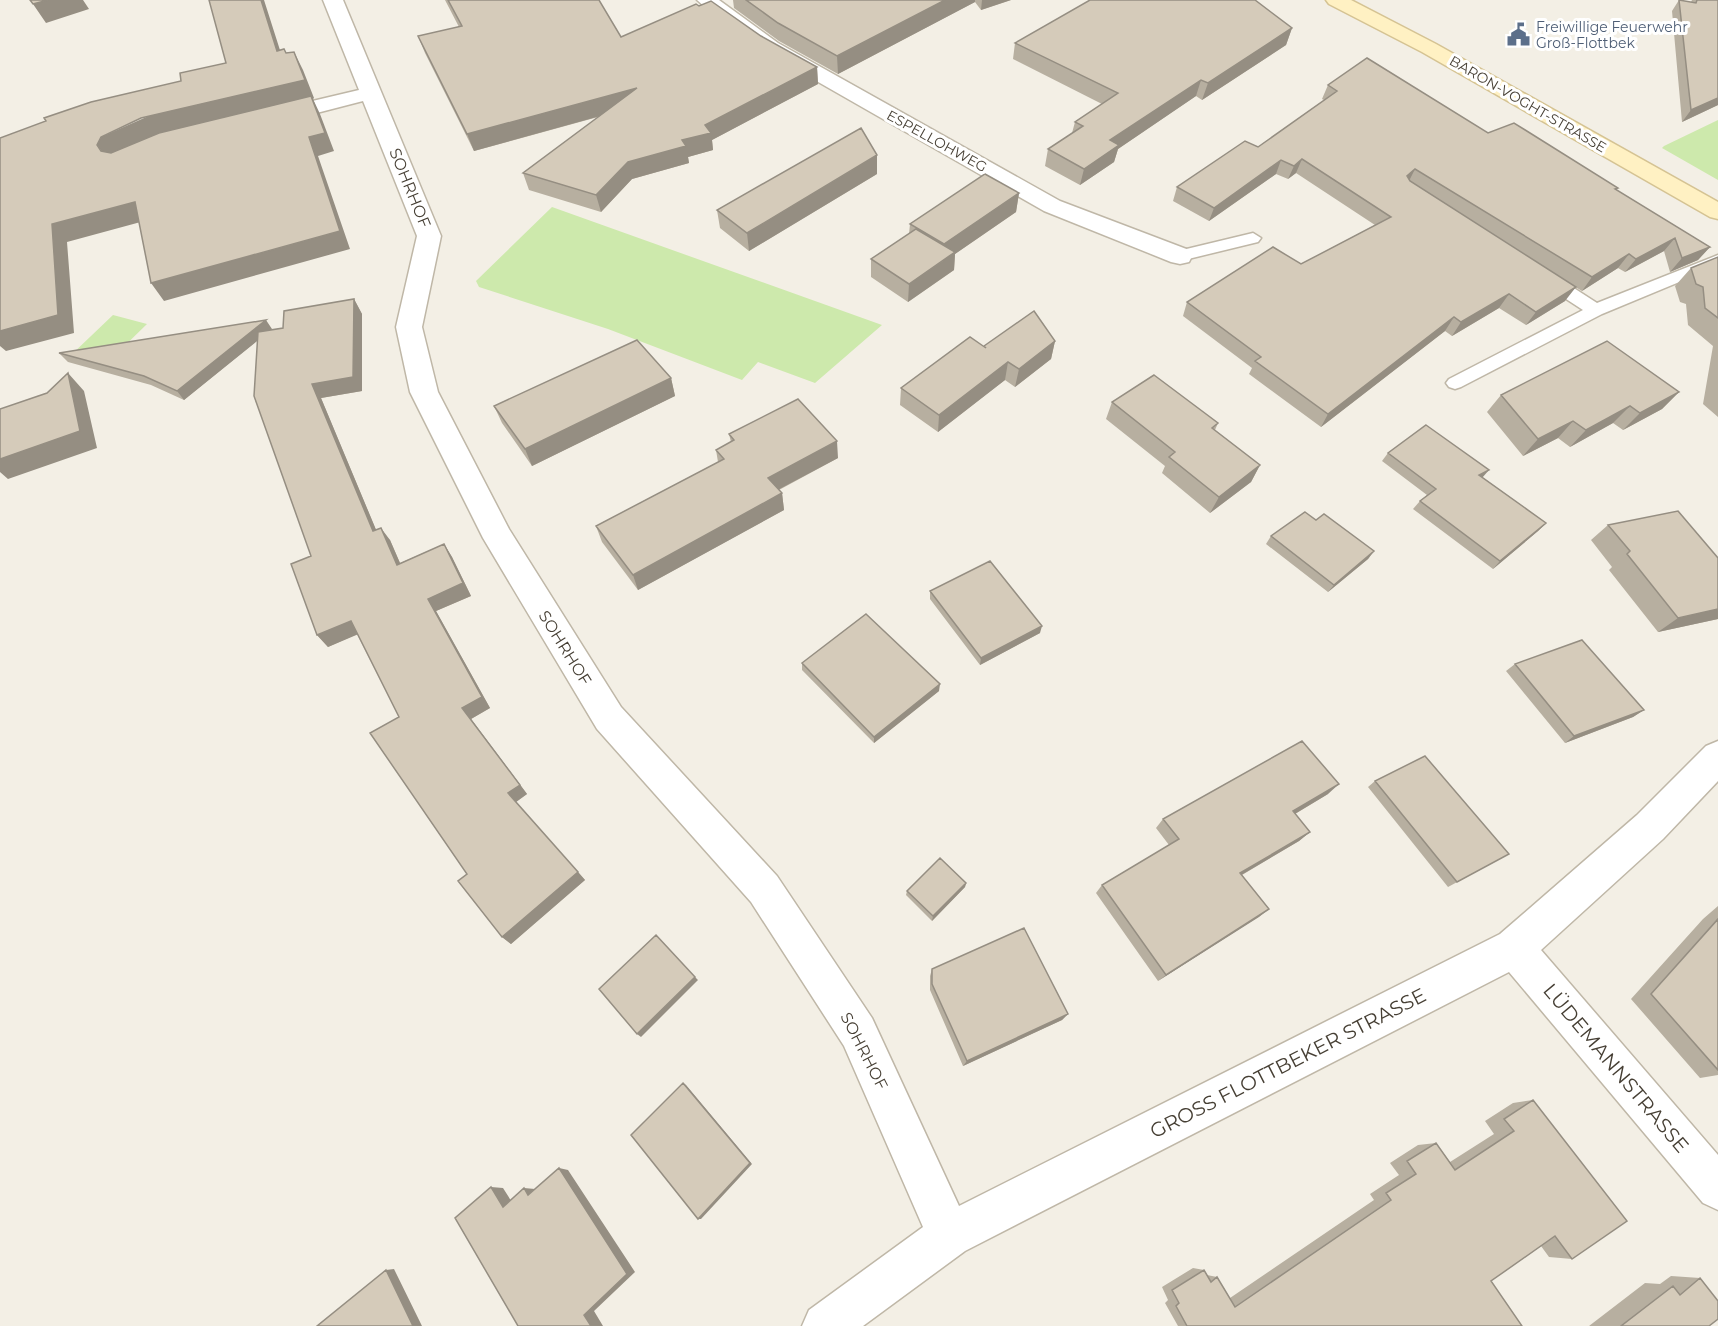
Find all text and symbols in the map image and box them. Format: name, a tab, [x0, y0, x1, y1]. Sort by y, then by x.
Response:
place label: Freiwillige Feuerwehr Groß-Flottbek	[1536, 18, 1688, 52]
public building icon: Freiwillige Feuerwehr Groß-Flottbek	[1505, 22, 1531, 48]
street label: BARON-VOGHT-STRASSE	[1446, 52, 1610, 156]
street label: ESPELLOHWEG	[884, 106, 990, 176]
street label: SOHRHOF	[385, 145, 435, 231]
street label: SOHRHOF	[535, 607, 595, 689]
street label: LÜDEMANNSTRASSE	[1538, 978, 1694, 1158]
street label: GROSS FLOTTBEKER STRASSE	[1146, 983, 1430, 1143]
street label: SOHRHOF	[836, 1009, 892, 1093]

